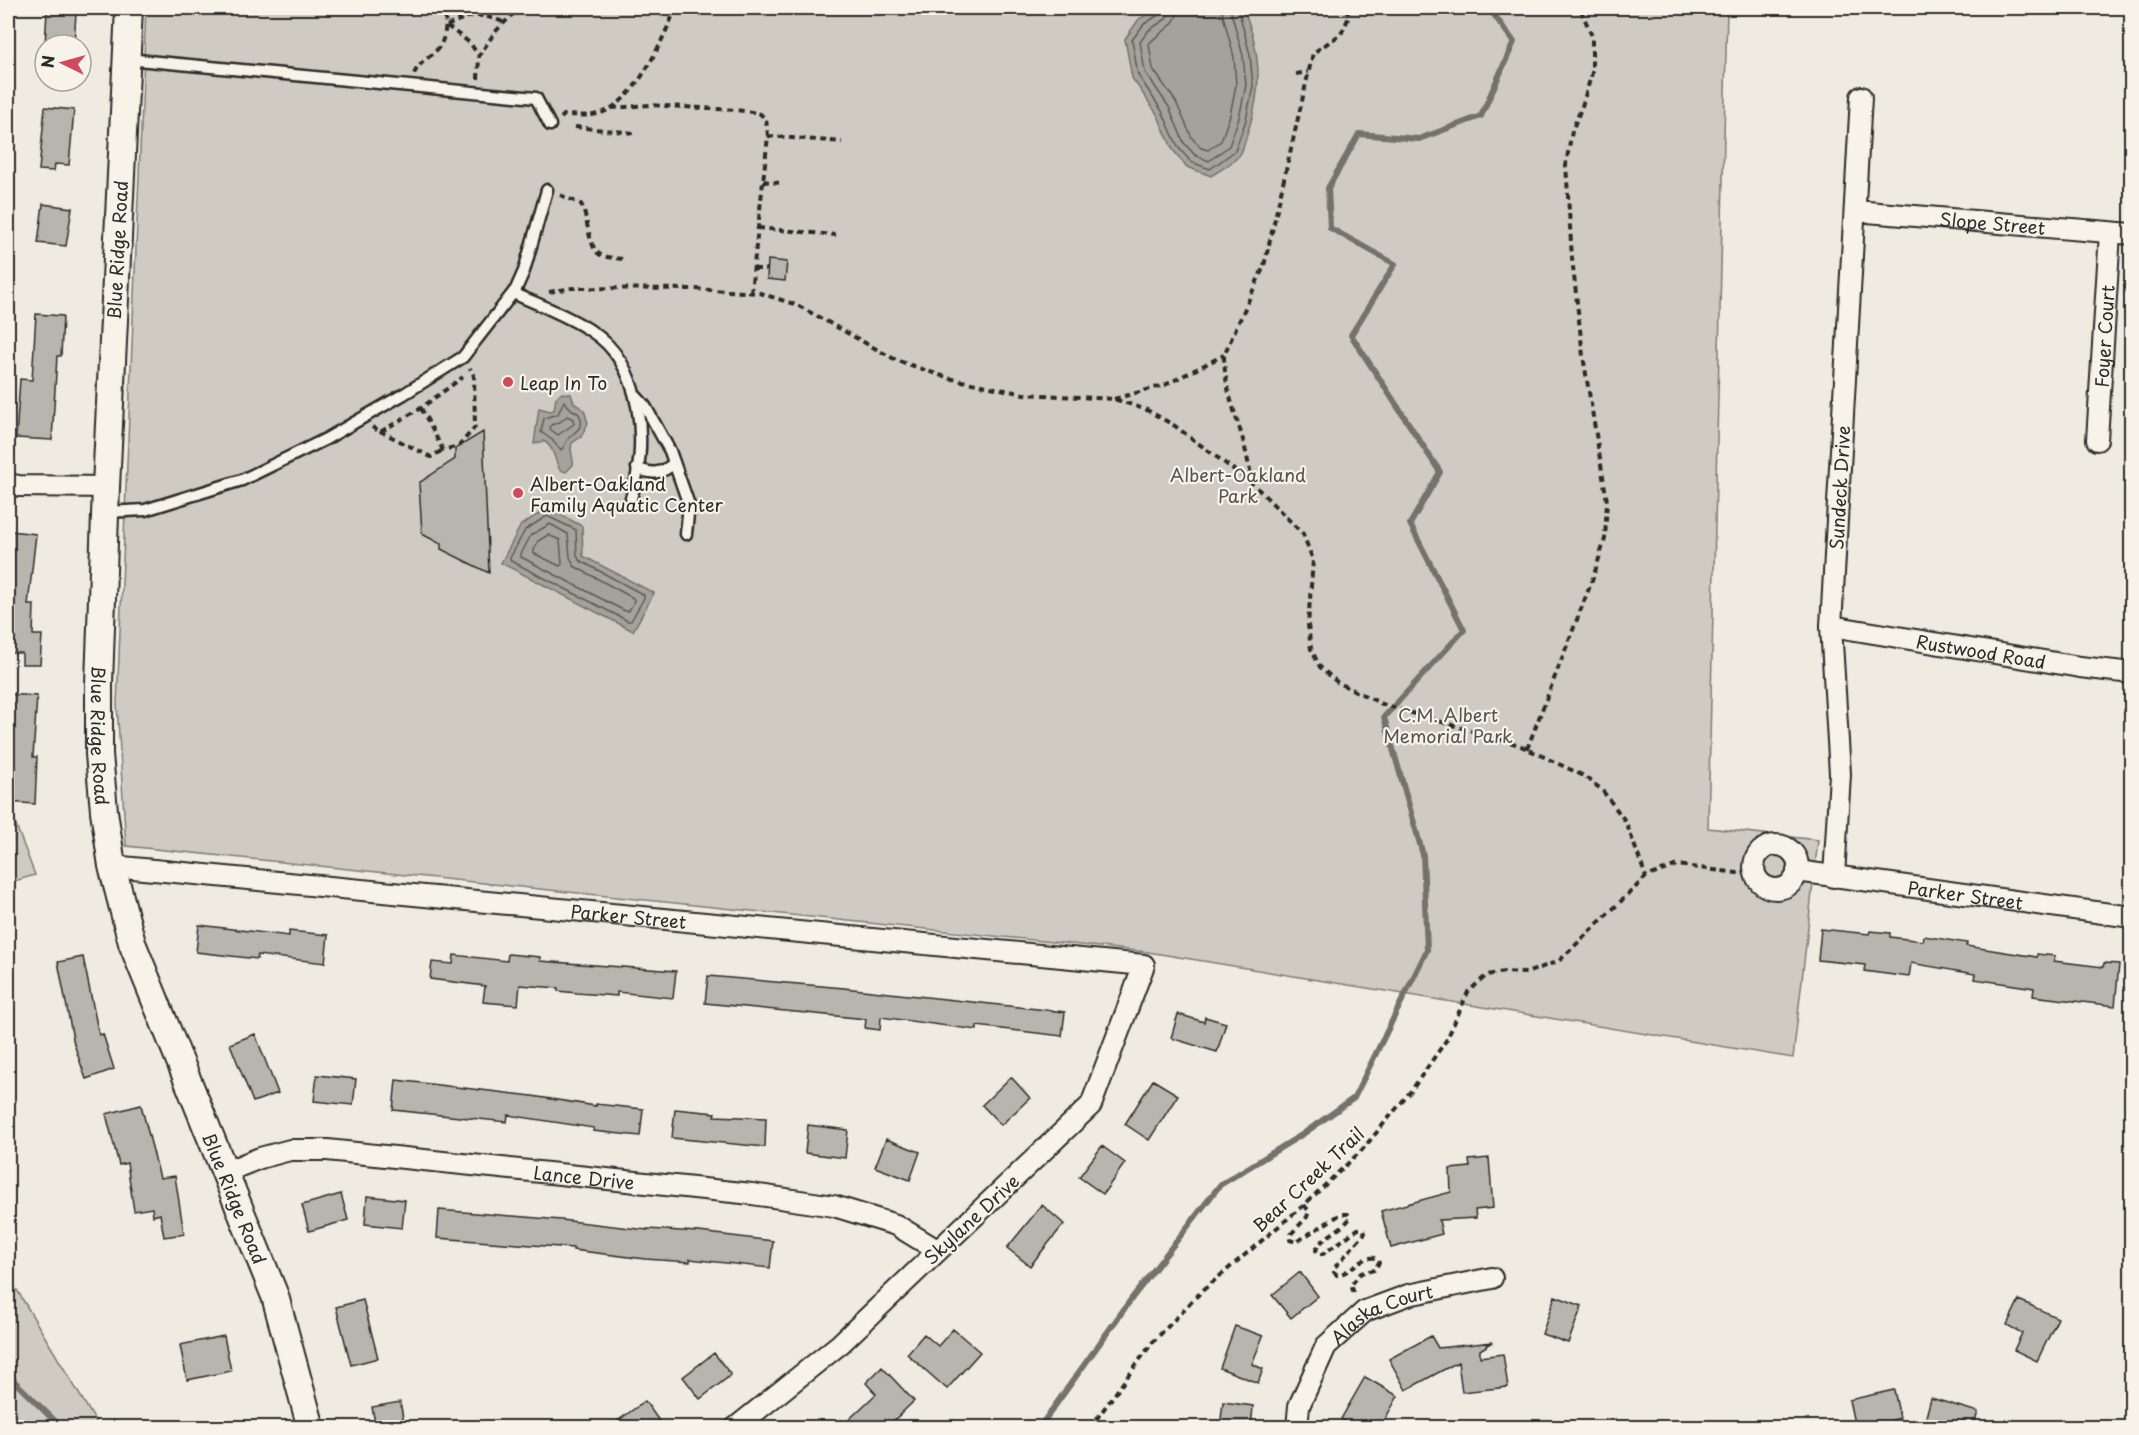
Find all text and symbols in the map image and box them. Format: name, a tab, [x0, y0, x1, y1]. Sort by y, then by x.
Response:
north arrow	[33, 33, 93, 93]
text: N	[35, 54, 60, 69]
street label: Blue Ridge Road	[100, 180, 134, 320]
street label: Slope Street	[1939, 205, 2046, 240]
street label: Foyer Court	[2087, 284, 2120, 388]
place label: Leap In To	[520, 369, 607, 396]
marker: Leap In To	[501, 375, 515, 389]
street label: Sundeck Drive	[1822, 425, 1856, 551]
park label: Albert-Oakland Park	[1170, 461, 1306, 509]
place label: Albert-Oakland Family Aquatic Center	[530, 470, 724, 518]
marker: Albert-Oakland Family Aquatic Center	[511, 486, 525, 500]
street label: Rustwood Road	[1914, 627, 2048, 675]
street label: Blue Ridge Road	[85, 665, 117, 806]
park label: C.M. Albert Memorial Park	[1383, 701, 1513, 749]
street label: Parker Street	[1906, 873, 2025, 915]
street label: Parker Street	[570, 897, 688, 935]
street label: Bear Creek Trail	[1246, 1120, 1370, 1238]
street label: Blue Ridge Road	[196, 1128, 274, 1268]
street label: Lance Drive	[532, 1158, 636, 1195]
street label: Skylane Drive	[917, 1168, 1025, 1270]
street label: Alaska Court	[1324, 1277, 1435, 1350]

